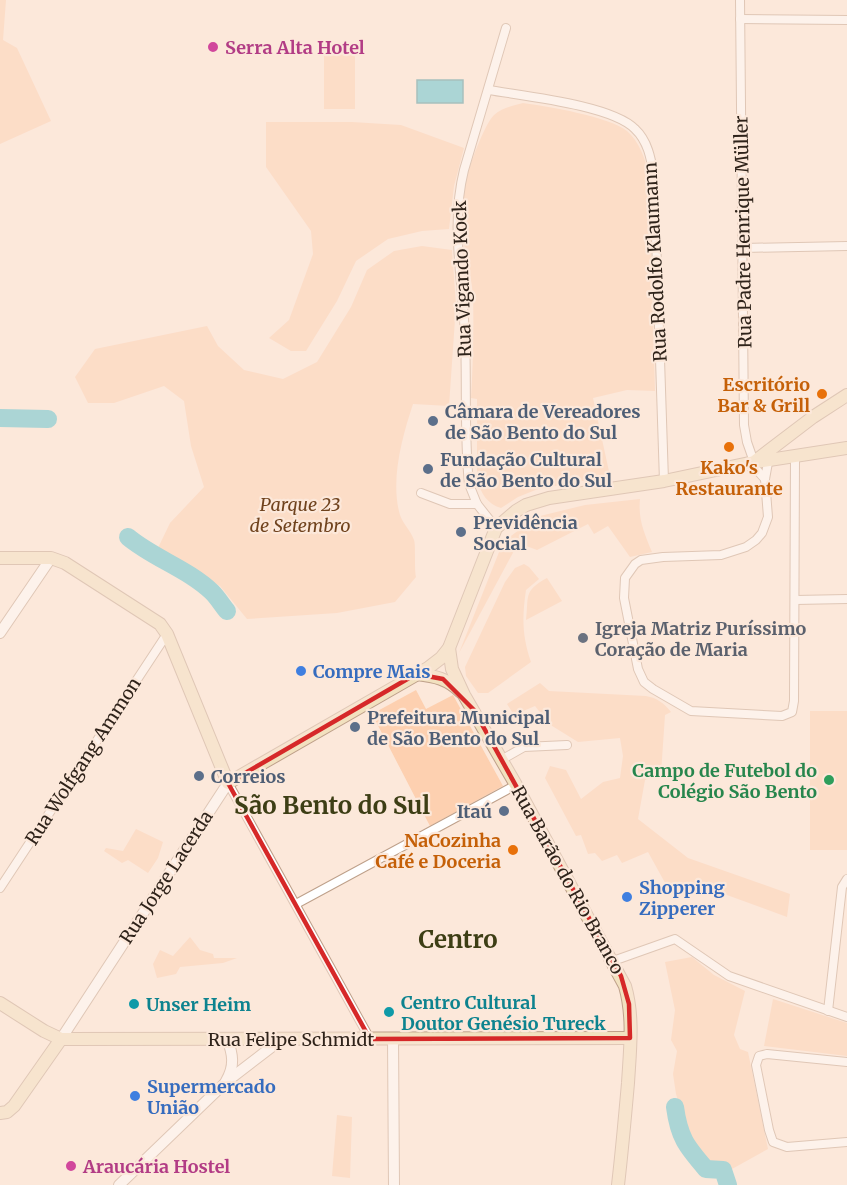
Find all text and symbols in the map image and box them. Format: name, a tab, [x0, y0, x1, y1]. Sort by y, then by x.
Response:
place label: Serra Alta Hotel	[225, 36, 365, 59]
marker: Serra Alta Hotel	[206, 40, 220, 54]
street label: Rua Padre Henrique Müller	[729, 115, 757, 349]
street label: Rua Rodolfo Klaumann	[638, 162, 672, 362]
street label: Rua Vigando Kock	[448, 200, 476, 358]
place label: Escritório Bar & Grill	[717, 373, 810, 417]
marker: Escritório Bar & Grill	[815, 387, 829, 401]
place label: Câmara de Vereadores de São Bento do Sul	[445, 400, 641, 444]
marker: Câmara de Vereadores de São Bento do Sul	[426, 414, 440, 428]
marker: Kako's Restaurante	[722, 440, 736, 454]
place label: Fundação Cultural de São Bento do Sul	[440, 448, 612, 492]
place label: Kako's Restaurante	[675, 456, 783, 500]
marker: Fundação Cultural de São Bento do Sul	[421, 462, 435, 476]
park label: Parque 23 de Setembro	[250, 493, 350, 537]
place label: Previdência Social	[473, 511, 578, 555]
marker: Previdência Social	[454, 525, 468, 539]
place label: Igreja Matriz Puríssimo Coração de Maria	[595, 617, 807, 661]
marker: Igreja Matriz Puríssimo Coração de Maria	[576, 631, 590, 645]
place label: Compre Mais	[313, 660, 430, 683]
marker: Compre Mais	[294, 664, 308, 678]
street label: Rua Wolfgang Ammon	[20, 673, 146, 849]
place label: Prefeitura Municipal de São Bento do Sul	[367, 706, 551, 750]
marker: Prefeitura Municipal de São Bento do Sul	[348, 720, 362, 734]
place label: Campo de Futebol do Colégio São Bento	[632, 759, 817, 803]
place label: Correios	[211, 765, 286, 788]
marker: Correios	[192, 769, 206, 783]
marker: Campo de Futebol do Colégio São Bento	[822, 773, 836, 787]
street label: Rua Barão do Rio Branco	[507, 782, 629, 978]
district label: São Bento do Sul	[234, 790, 430, 821]
place label: Itaú	[457, 800, 492, 823]
marker: Itaú	[497, 804, 511, 818]
street label: Rua Jorge Lacerda	[114, 806, 218, 948]
place label: NaCozinha Café e Doceria	[376, 829, 501, 873]
marker: NaCozinha Café e Doceria	[506, 843, 520, 857]
place label: Shopping Zipperer	[639, 876, 725, 920]
marker: Shopping Zipperer	[620, 890, 634, 904]
district label: Centro	[418, 924, 498, 955]
place label: Centro Cultural Doutor Genésio Tureck	[401, 991, 606, 1035]
place label: Unser Heim	[146, 993, 251, 1016]
marker: Unser Heim	[127, 997, 141, 1011]
marker: Centro Cultural Doutor Genésio Tureck	[382, 1005, 396, 1019]
street label: Rua Felipe Schmidt	[208, 1028, 374, 1051]
place label: Supermercado União	[147, 1075, 276, 1119]
marker: Supermercado União	[128, 1089, 142, 1103]
place label: Araucária Hostel	[82, 1155, 230, 1178]
marker: Araucária Hostel	[64, 1159, 78, 1173]

